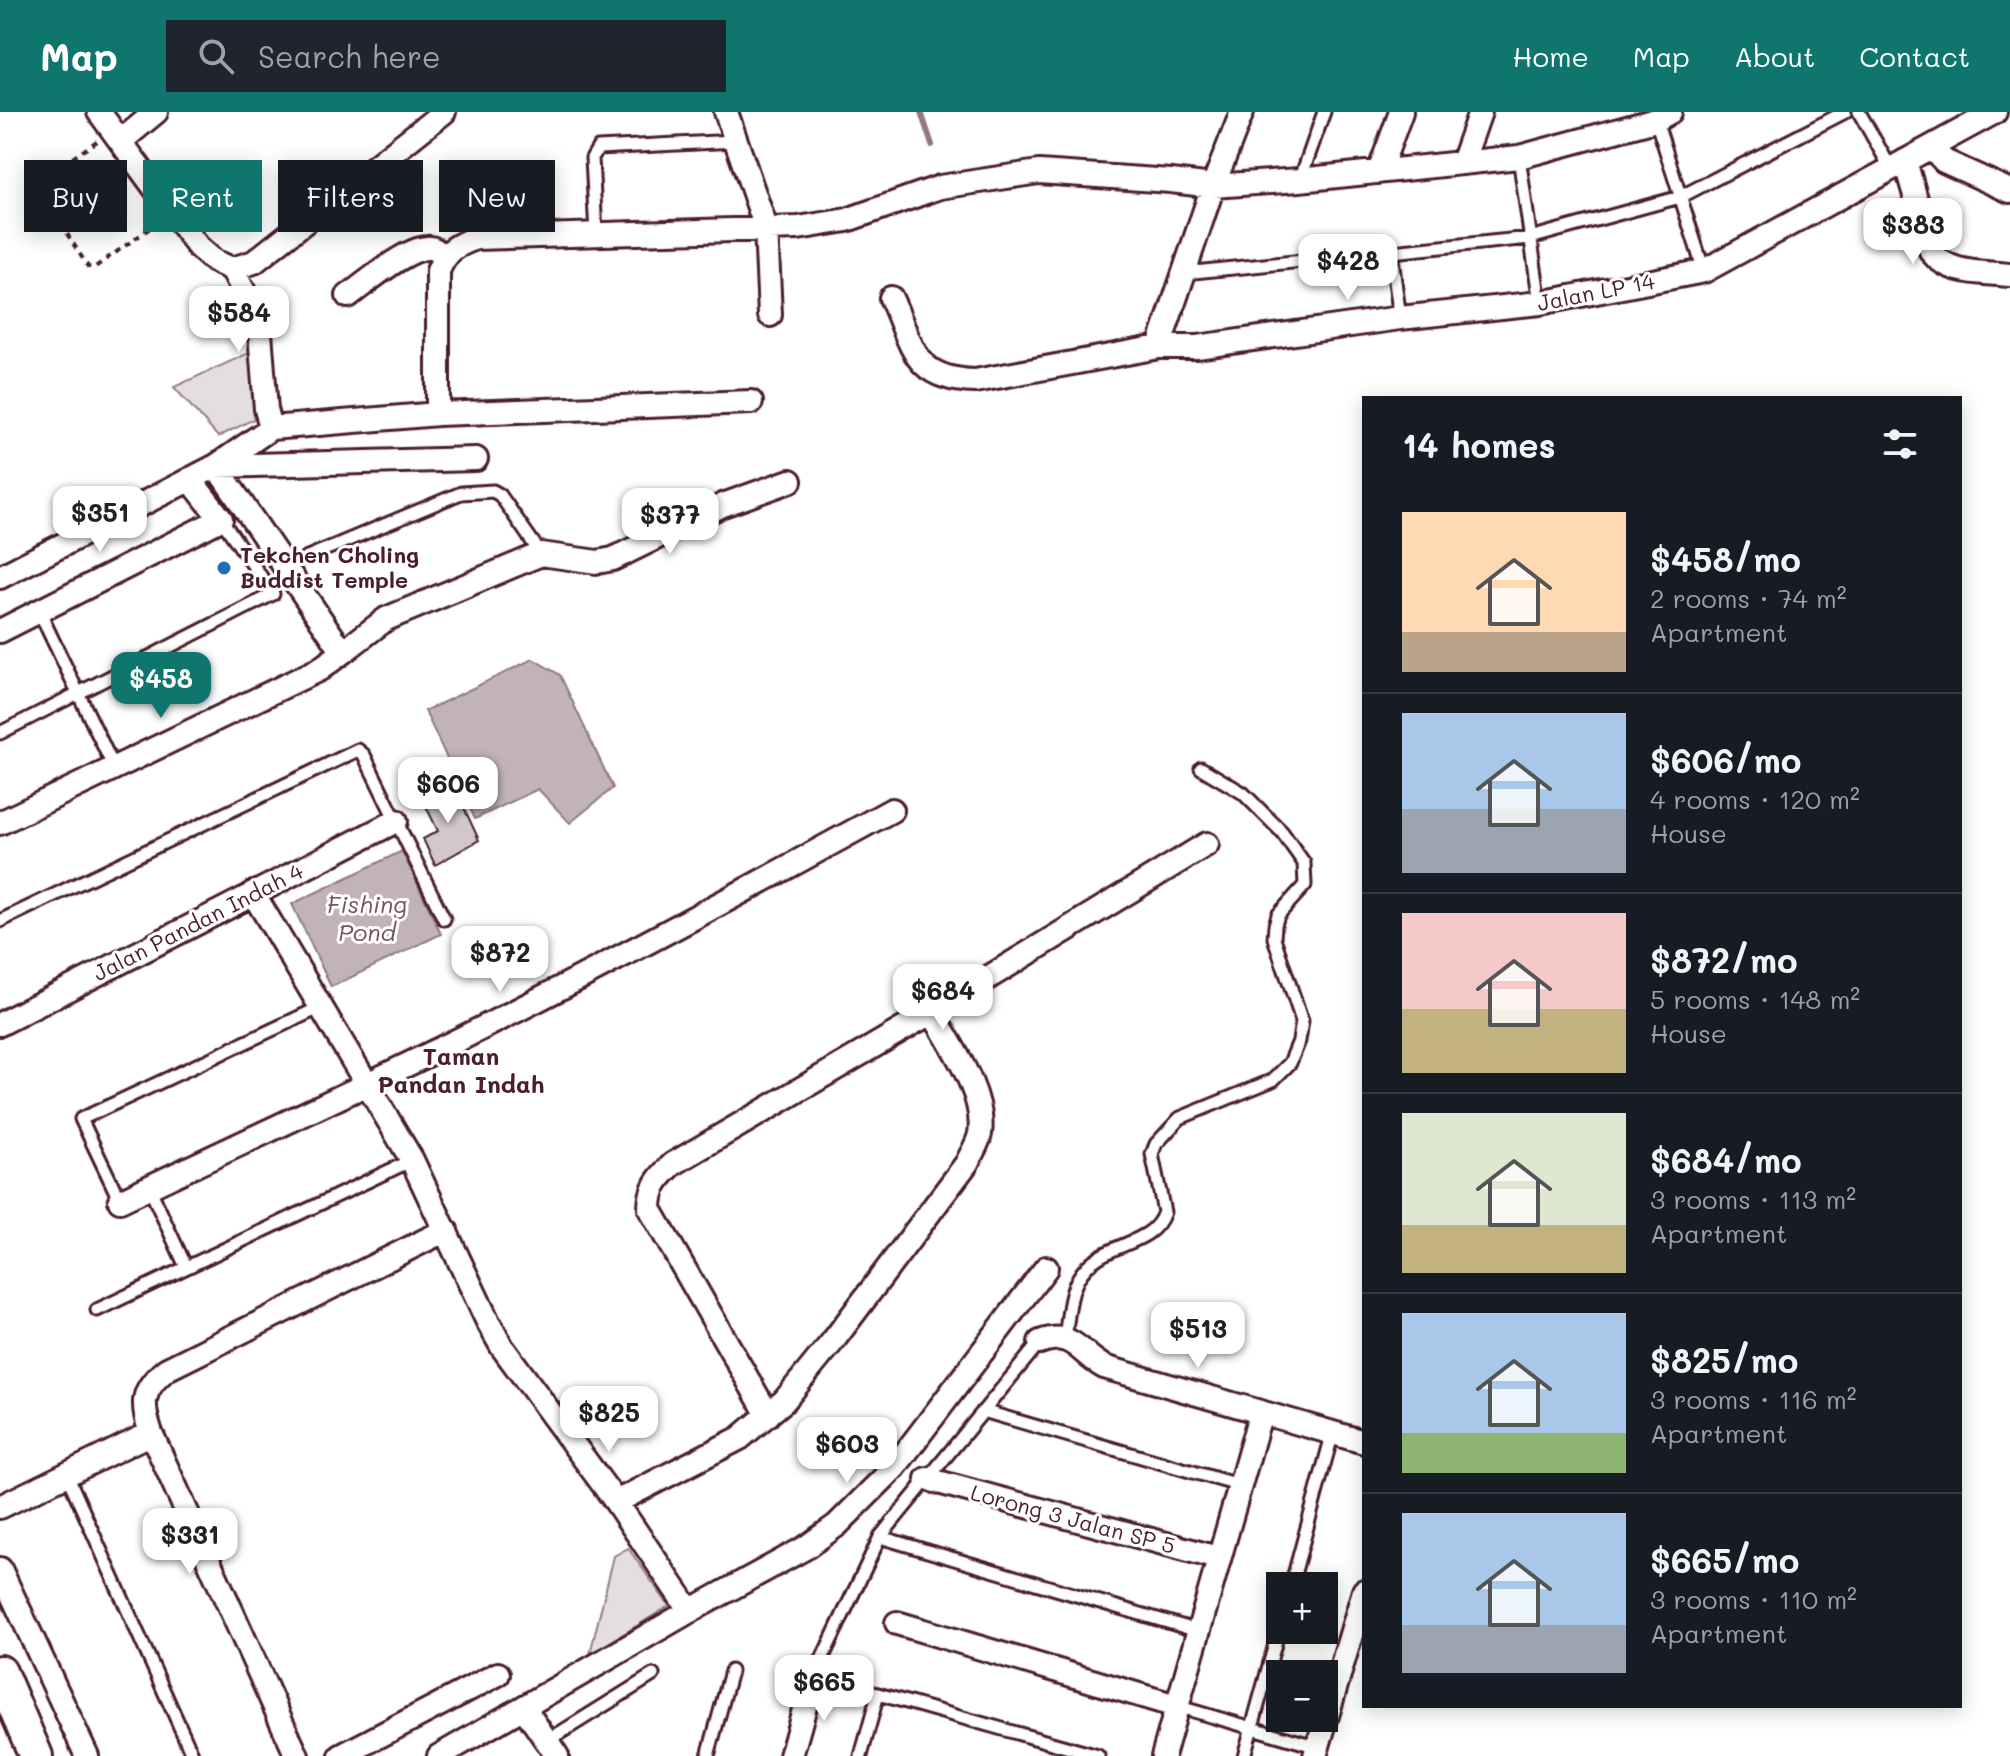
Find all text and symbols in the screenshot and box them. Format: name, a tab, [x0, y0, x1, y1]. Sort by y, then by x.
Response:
search box	[166, 20, 726, 92]
text: Map	[40, 31, 118, 81]
icon: search	[194, 34, 238, 78]
text: Search here	[258, 36, 441, 76]
text: Home	[1513, 38, 1589, 74]
text: Map	[1633, 38, 1690, 74]
text: About	[1734, 38, 1815, 74]
text: Contact	[1859, 38, 1970, 74]
chip: Buy	[24, 160, 127, 232]
chip: Rent	[143, 160, 262, 232]
chip: Filters	[278, 160, 423, 232]
chip: New	[439, 160, 555, 232]
pin: $383	[1866, 198, 1960, 266]
text: $383	[1881, 207, 1945, 241]
pin: $428	[1301, 234, 1395, 302]
text: $428	[1316, 243, 1380, 277]
street label: Jalan LP 14	[1535, 266, 1657, 317]
pin: $584	[192, 286, 286, 354]
text: $584	[207, 295, 271, 329]
text: 14 homes	[1402, 422, 1556, 467]
icon: filters	[1878, 422, 1922, 466]
pin: $351	[53, 486, 147, 554]
pin: $377	[623, 488, 717, 556]
text: $351	[71, 495, 129, 529]
text: $377	[640, 497, 700, 531]
text: $458/mo	[1650, 536, 1801, 581]
place label: Tekchen Choling Buddist Temple	[240, 540, 419, 594]
icon: home	[1466, 544, 1562, 640]
marker: Tekchen Choling Buddist Temple	[215, 559, 233, 577]
text: 2 rooms · 74 m²	[1650, 581, 1847, 615]
text: Apartment	[1650, 615, 1787, 649]
pin: $458	[114, 652, 208, 720]
text: $458	[129, 661, 193, 695]
text: $606/mo	[1650, 737, 1802, 782]
icon: home	[1466, 745, 1562, 841]
pin: $606	[401, 757, 495, 825]
text: $606	[416, 766, 480, 800]
text: 4 rooms · 120 m²	[1650, 782, 1860, 816]
text: House	[1650, 816, 1727, 850]
street label: Jalan Pandan Indah 4	[88, 856, 308, 987]
water label: Fishing Pond	[327, 888, 407, 947]
pin: $872	[453, 926, 547, 994]
text: $872	[469, 935, 531, 969]
text: $872/mo	[1650, 937, 1798, 982]
icon: home	[1466, 945, 1562, 1041]
pin: $684	[896, 964, 990, 1032]
text: $684	[911, 973, 975, 1007]
text: 5 rooms · 148 m²	[1650, 982, 1860, 1016]
text: House	[1650, 1016, 1727, 1050]
district label: Taman Pandan Indah	[377, 1040, 545, 1099]
text: $684/mo	[1650, 1137, 1802, 1182]
icon: home	[1466, 1145, 1562, 1241]
text: 3 rooms · 113 m²	[1650, 1182, 1856, 1216]
text: Apartment	[1650, 1216, 1787, 1250]
pin: $513	[1151, 1302, 1245, 1370]
text: $513	[1169, 1311, 1227, 1345]
text: $825/mo	[1650, 1337, 1798, 1382]
icon: home	[1466, 1345, 1562, 1441]
text: 3 rooms · 116 m²	[1650, 1382, 1857, 1416]
pin: $825	[562, 1386, 656, 1454]
text: $825	[578, 1395, 640, 1429]
text: Apartment	[1650, 1416, 1787, 1450]
pin: $603	[800, 1417, 894, 1485]
text: $603	[815, 1426, 879, 1460]
street label: Lorong 3 Jalan SP 5	[968, 1477, 1179, 1560]
pin: $331	[143, 1508, 237, 1576]
text: $331	[161, 1517, 219, 1551]
text: $665/mo	[1650, 1537, 1800, 1582]
icon: home	[1466, 1545, 1562, 1641]
map controls	[1266, 1572, 1338, 1732]
button: +	[1266, 1572, 1338, 1644]
text: 3 rooms · 110 m²	[1650, 1582, 1857, 1616]
text: Apartment	[1650, 1616, 1787, 1650]
pin: $665	[777, 1655, 871, 1723]
button: −	[1266, 1660, 1338, 1732]
text: $665	[793, 1664, 855, 1698]

